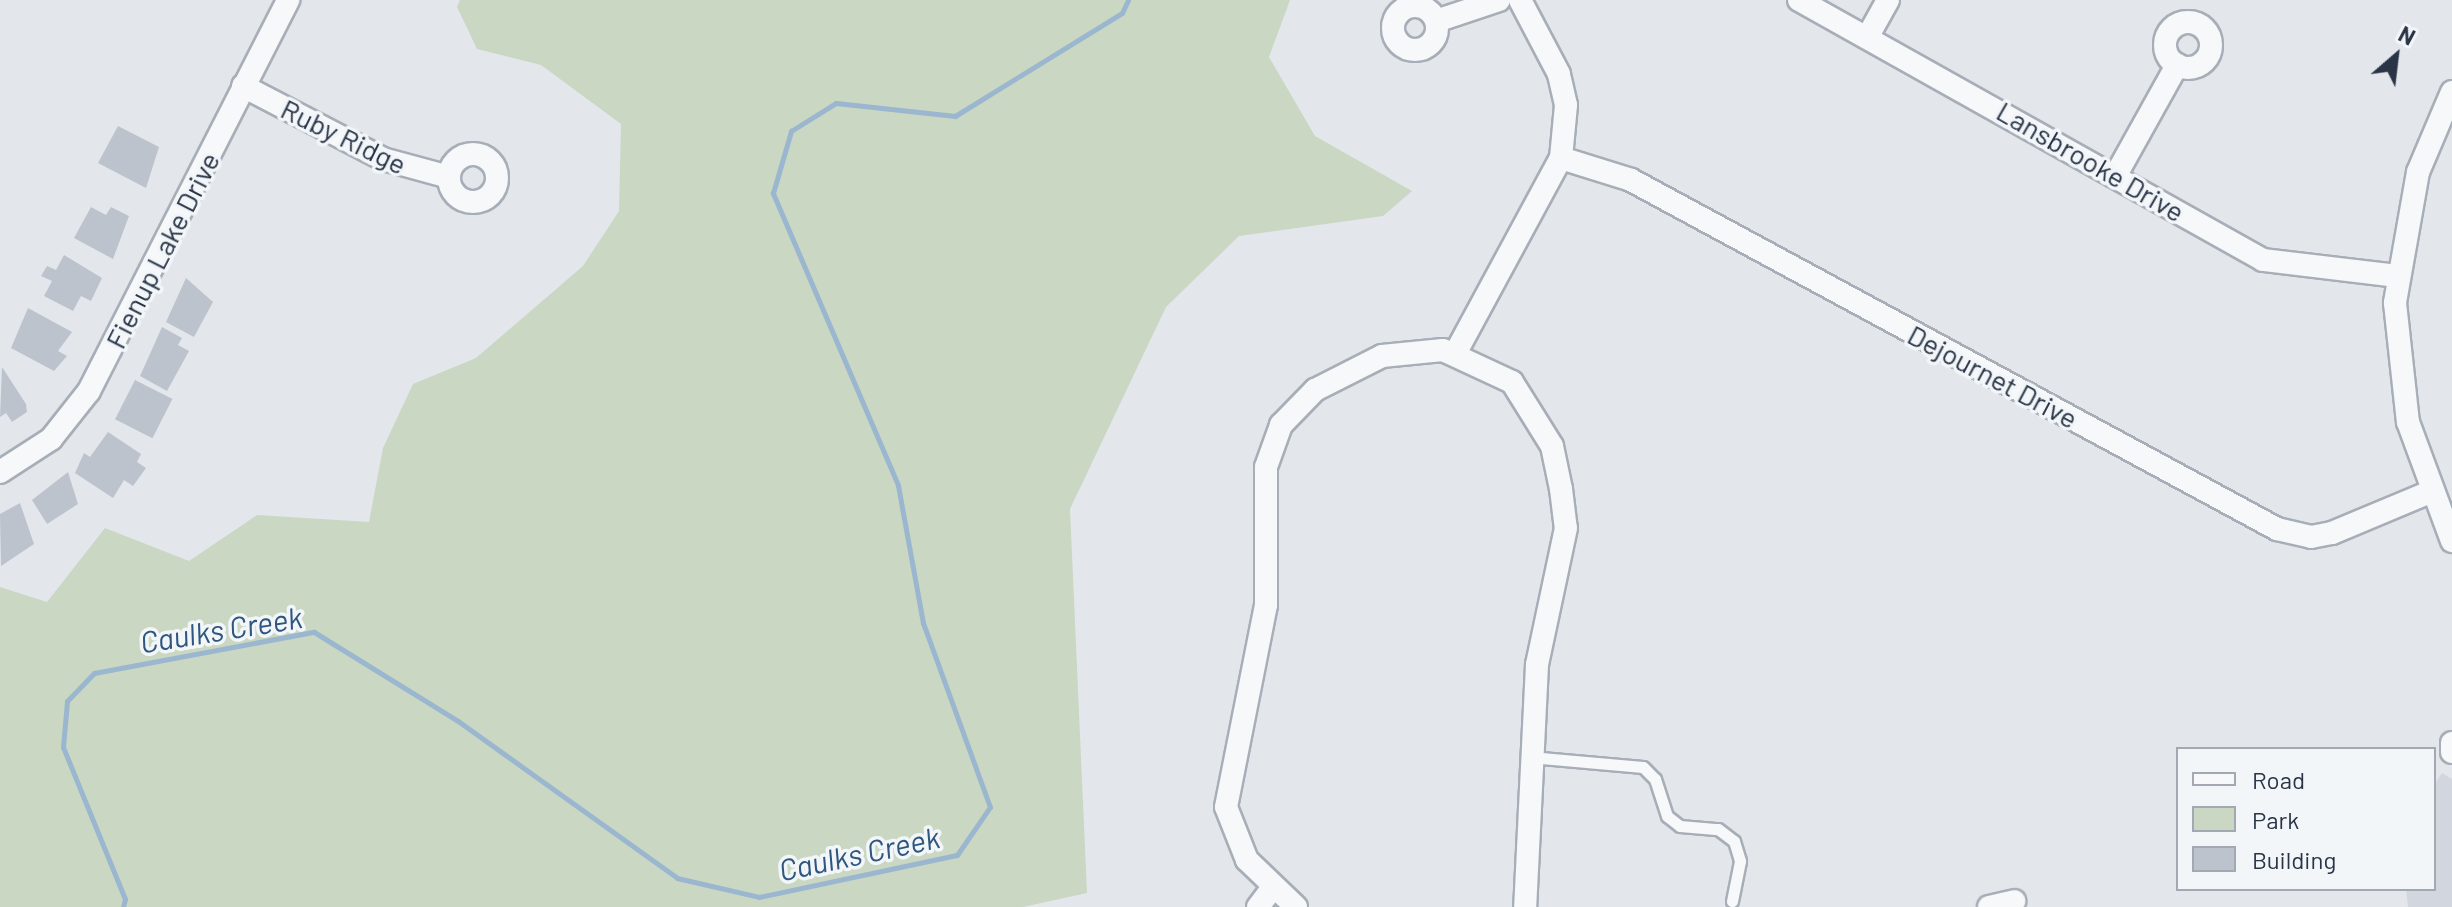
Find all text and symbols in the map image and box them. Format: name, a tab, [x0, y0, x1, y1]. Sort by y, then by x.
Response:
north arrow	[2356, 16, 2436, 96]
text: N	[2395, 20, 2420, 50]
street label: Ruby Ridge	[276, 91, 412, 181]
street label: Lansbrooke Drive	[1991, 94, 2191, 228]
street label: Fienup Lake Drive	[98, 146, 226, 354]
street label: Dejournet Drive	[1902, 317, 2084, 435]
water label: Caulks Creek	[137, 598, 305, 660]
legend	[2176, 747, 2436, 891]
text: Road	[2252, 765, 2305, 794]
text: Park	[2252, 805, 2299, 834]
water label: Caulks Creek	[775, 818, 943, 888]
text: Building	[2252, 845, 2336, 874]

